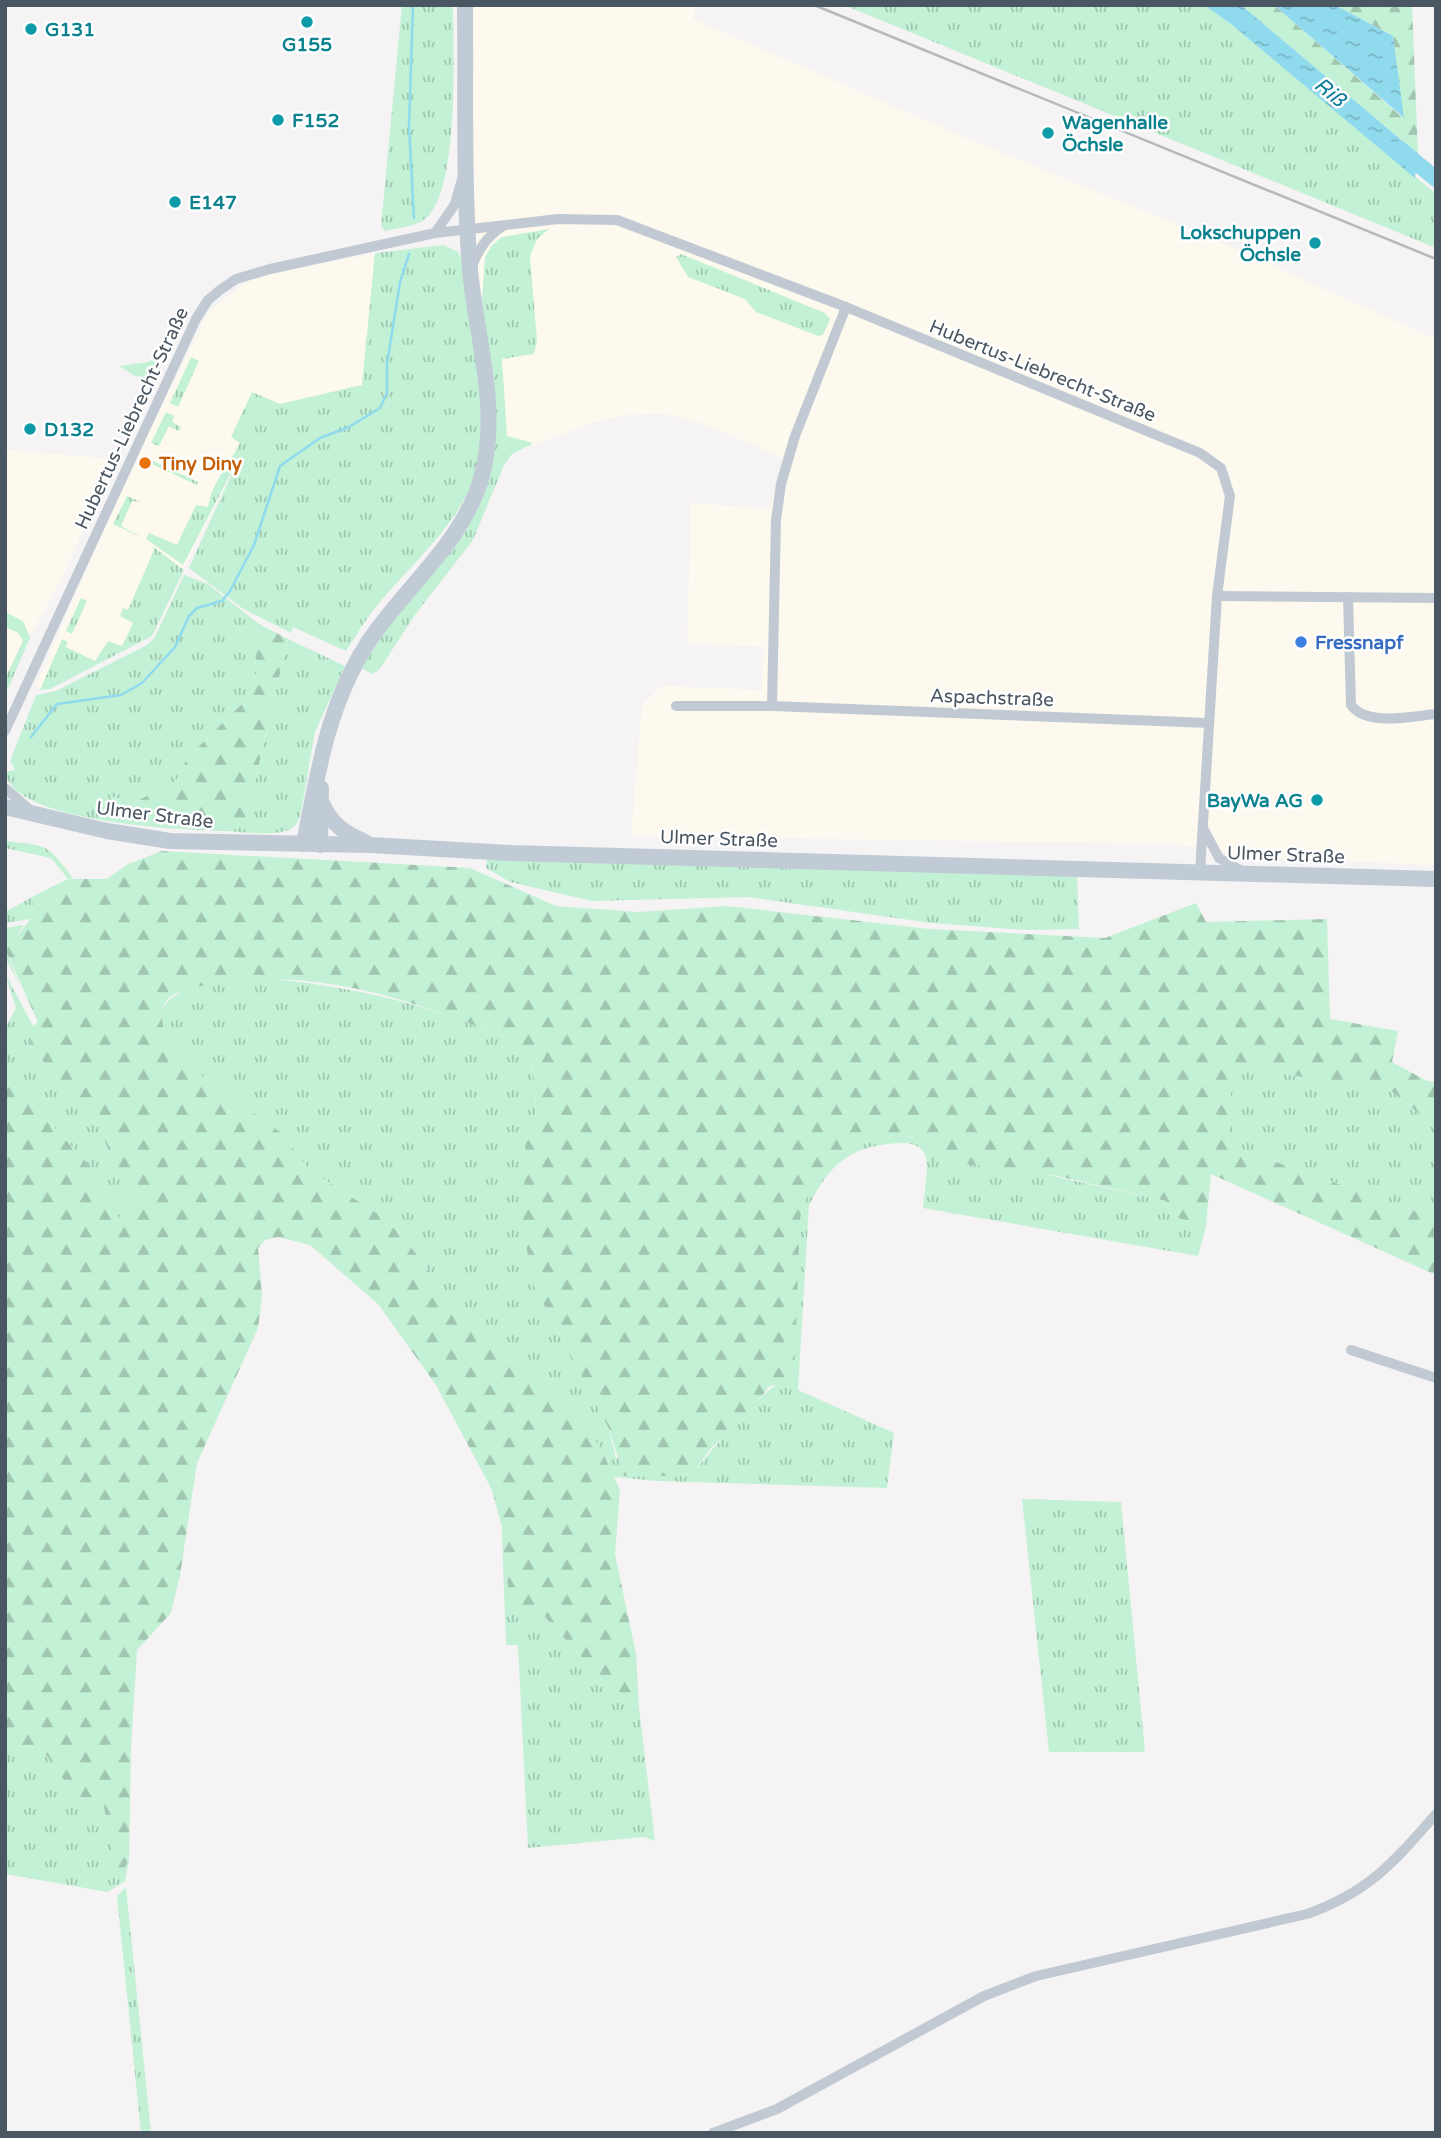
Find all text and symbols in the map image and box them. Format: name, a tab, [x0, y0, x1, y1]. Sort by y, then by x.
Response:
marker: G155	[299, 14, 315, 30]
place label: G131	[45, 19, 95, 41]
marker: G131	[23, 21, 39, 37]
place label: G155	[282, 34, 332, 56]
water label: Riß	[1309, 72, 1351, 113]
place label: F152	[292, 110, 339, 132]
marker: F152	[270, 112, 286, 128]
place label: Wagenhalle Öchsle	[1062, 112, 1168, 156]
marker: Wagenhalle Öchsle	[1040, 125, 1056, 141]
place label: E147	[189, 192, 237, 214]
marker: E147	[167, 194, 183, 210]
place label: Lokschuppen Öchsle	[1180, 222, 1301, 266]
marker: Lokschuppen Öchsle	[1307, 235, 1323, 251]
street label: Hubertus-Liebrecht-Straße	[71, 304, 193, 533]
street label: Hubertus-Liebrecht-Straße	[926, 315, 1159, 427]
place label: D132	[44, 419, 94, 441]
marker: D132	[22, 421, 38, 437]
place label: Tiny Diny	[158, 453, 243, 476]
marker: Tiny Diny	[137, 455, 153, 471]
place label: Fressnapf	[1315, 632, 1404, 655]
marker: Fressnapf	[1293, 634, 1309, 650]
street label: Aspachstraße	[930, 685, 1054, 711]
place label: BayWa AG	[1207, 790, 1303, 813]
marker: BayWa AG	[1309, 792, 1325, 808]
street label: Ulmer Straße	[95, 797, 215, 833]
street label: Ulmer Straße	[660, 826, 778, 852]
street label: Ulmer Straße	[1227, 842, 1345, 868]

